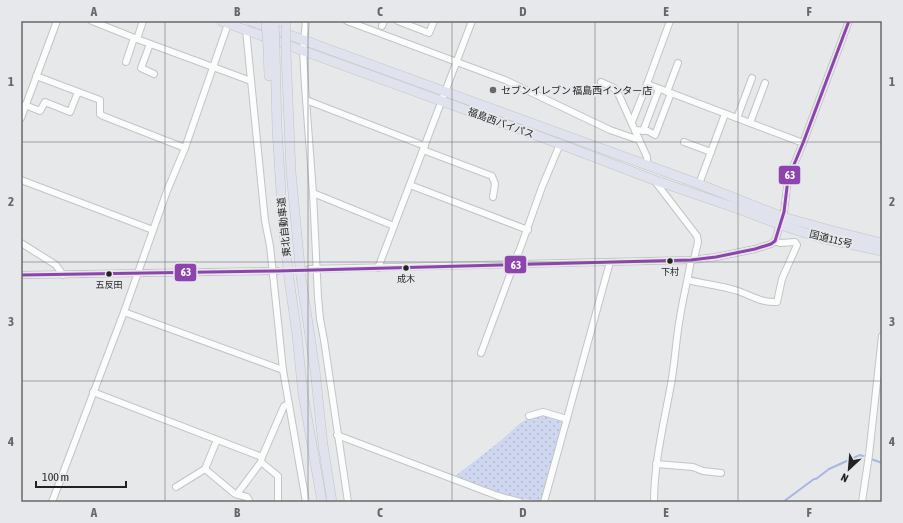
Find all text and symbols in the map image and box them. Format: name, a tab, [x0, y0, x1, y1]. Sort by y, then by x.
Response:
text: A	[90, 4, 98, 19]
text: B	[234, 4, 241, 19]
text: C	[377, 4, 383, 19]
text: D	[519, 4, 527, 19]
text: E	[663, 4, 669, 19]
text: F	[806, 4, 812, 19]
text: 1	[8, 74, 14, 89]
text: 1	[889, 74, 895, 89]
marker: セブンイレブン 福島西インター店	[488, 85, 498, 95]
place label: セブンイレブン 福島西インター店	[501, 85, 652, 96]
street label: 福島西バイパス	[466, 106, 536, 140]
line badge: 63	[778, 165, 801, 185]
text: 63	[785, 169, 795, 181]
text: 2	[8, 194, 14, 209]
text: 2	[889, 194, 895, 209]
street label: 東北自動車道	[275, 197, 293, 257]
street label: 国道115号	[808, 228, 854, 250]
line badge: 63	[504, 255, 527, 274]
marker: 下村	[665, 256, 675, 266]
text: 63	[511, 259, 521, 271]
line badge: 63	[174, 263, 197, 282]
marker: 成木	[401, 263, 411, 273]
text: 63	[181, 266, 191, 278]
place label: 下村	[661, 266, 679, 277]
marker: 五反田	[104, 269, 114, 279]
place label: 成木	[397, 274, 415, 284]
place label: 五反田	[95, 280, 123, 290]
text: 3	[8, 314, 14, 329]
text: 3	[889, 314, 895, 329]
text: 4	[7, 434, 14, 449]
text: 4	[888, 434, 895, 449]
north arrow	[829, 449, 869, 489]
scale bar	[36, 463, 126, 489]
text: 100 m	[42, 470, 69, 484]
text: N	[839, 471, 850, 485]
text: A	[90, 505, 98, 520]
text: B	[234, 505, 241, 520]
text: C	[377, 505, 383, 520]
text: D	[519, 505, 527, 520]
text: E	[663, 505, 669, 520]
text: F	[806, 505, 812, 520]

